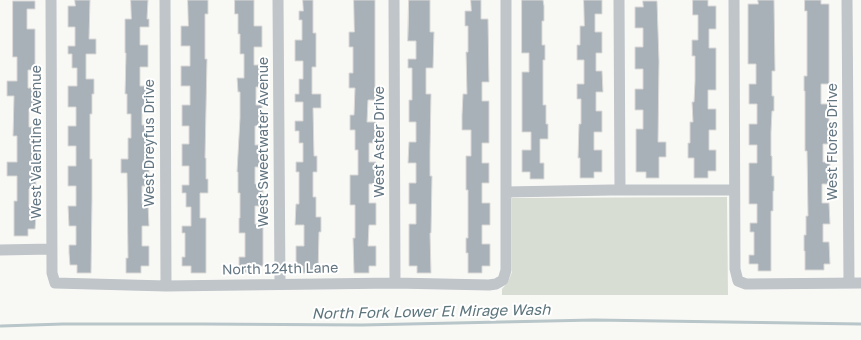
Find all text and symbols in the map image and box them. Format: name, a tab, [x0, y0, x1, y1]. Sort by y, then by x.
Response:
street label: West Sweetwater Avenue	[256, 57, 272, 227]
street label: West Valentine Avenue	[29, 65, 45, 219]
street label: West Dreyfus Drive	[142, 79, 158, 207]
street label: West Flores Drive	[825, 83, 841, 201]
street label: West Aster Drive	[372, 86, 388, 198]
street label: North 124th Lane	[222, 260, 338, 278]
water label: North Fork Lower El Mirage Wash	[311, 301, 551, 323]

